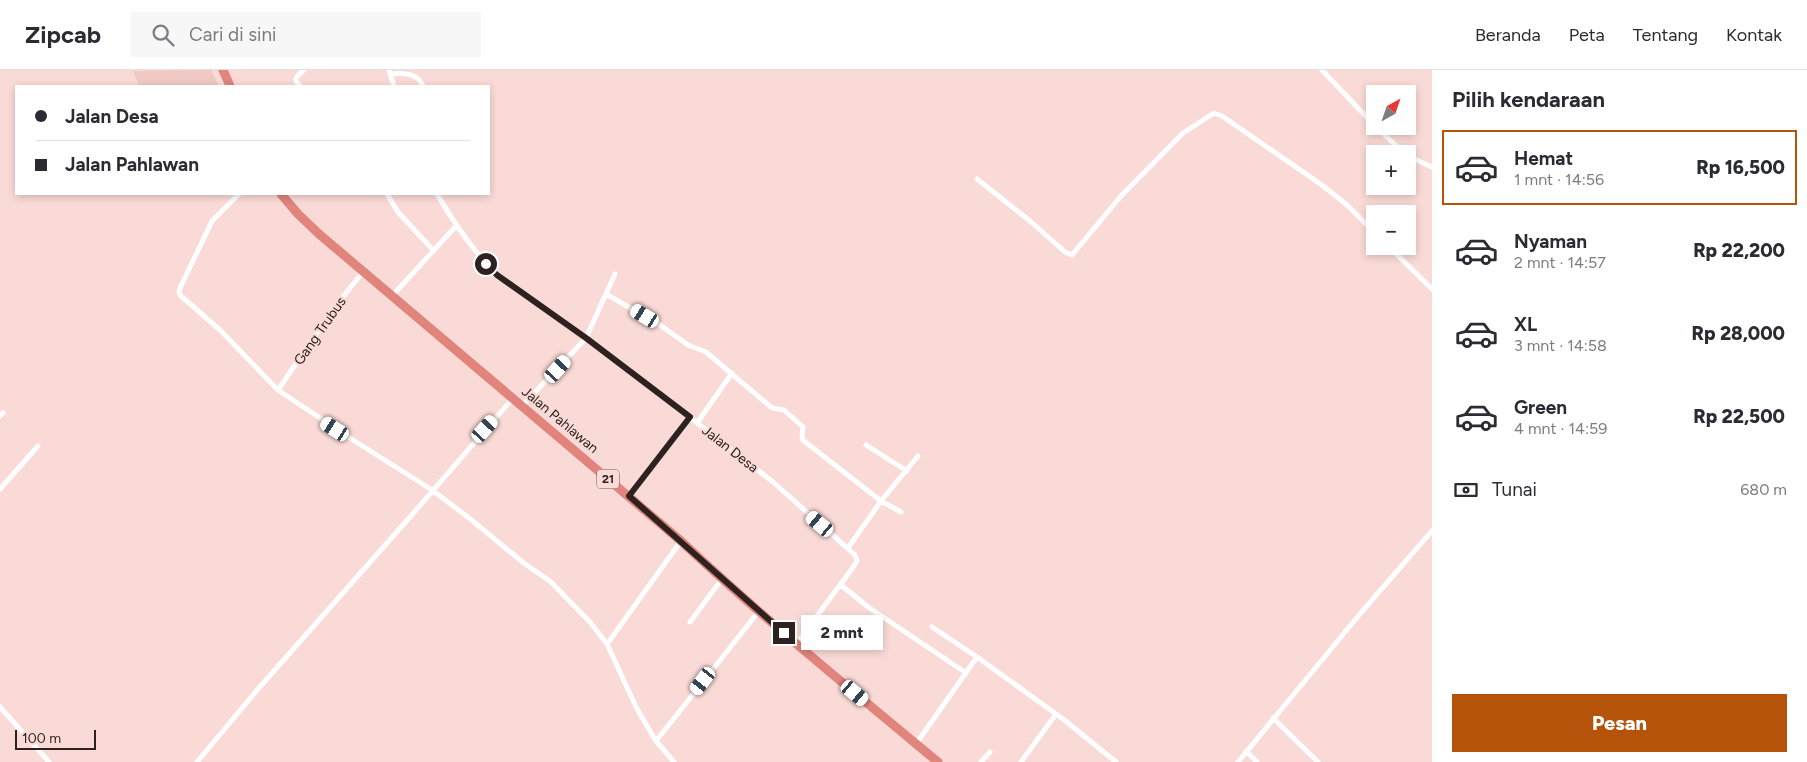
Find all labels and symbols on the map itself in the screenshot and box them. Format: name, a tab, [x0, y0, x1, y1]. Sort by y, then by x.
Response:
north arrow	[1366, 85, 1416, 135]
route start	[475, 253, 497, 275]
street label: Gang Trubus	[290, 294, 350, 368]
car	[628, 302, 661, 330]
car	[542, 353, 573, 385]
street label: Jalan Pahlawan	[518, 383, 602, 457]
car	[469, 413, 500, 445]
car	[318, 415, 351, 443]
street label: Jalan Desa	[698, 422, 762, 476]
road number: 21	[597, 469, 619, 488]
car	[803, 509, 836, 539]
callout: 2 mnt	[802, 616, 884, 650]
route end	[773, 622, 795, 644]
car	[687, 665, 718, 697]
car	[838, 678, 871, 708]
scale bar	[15, 727, 96, 750]

